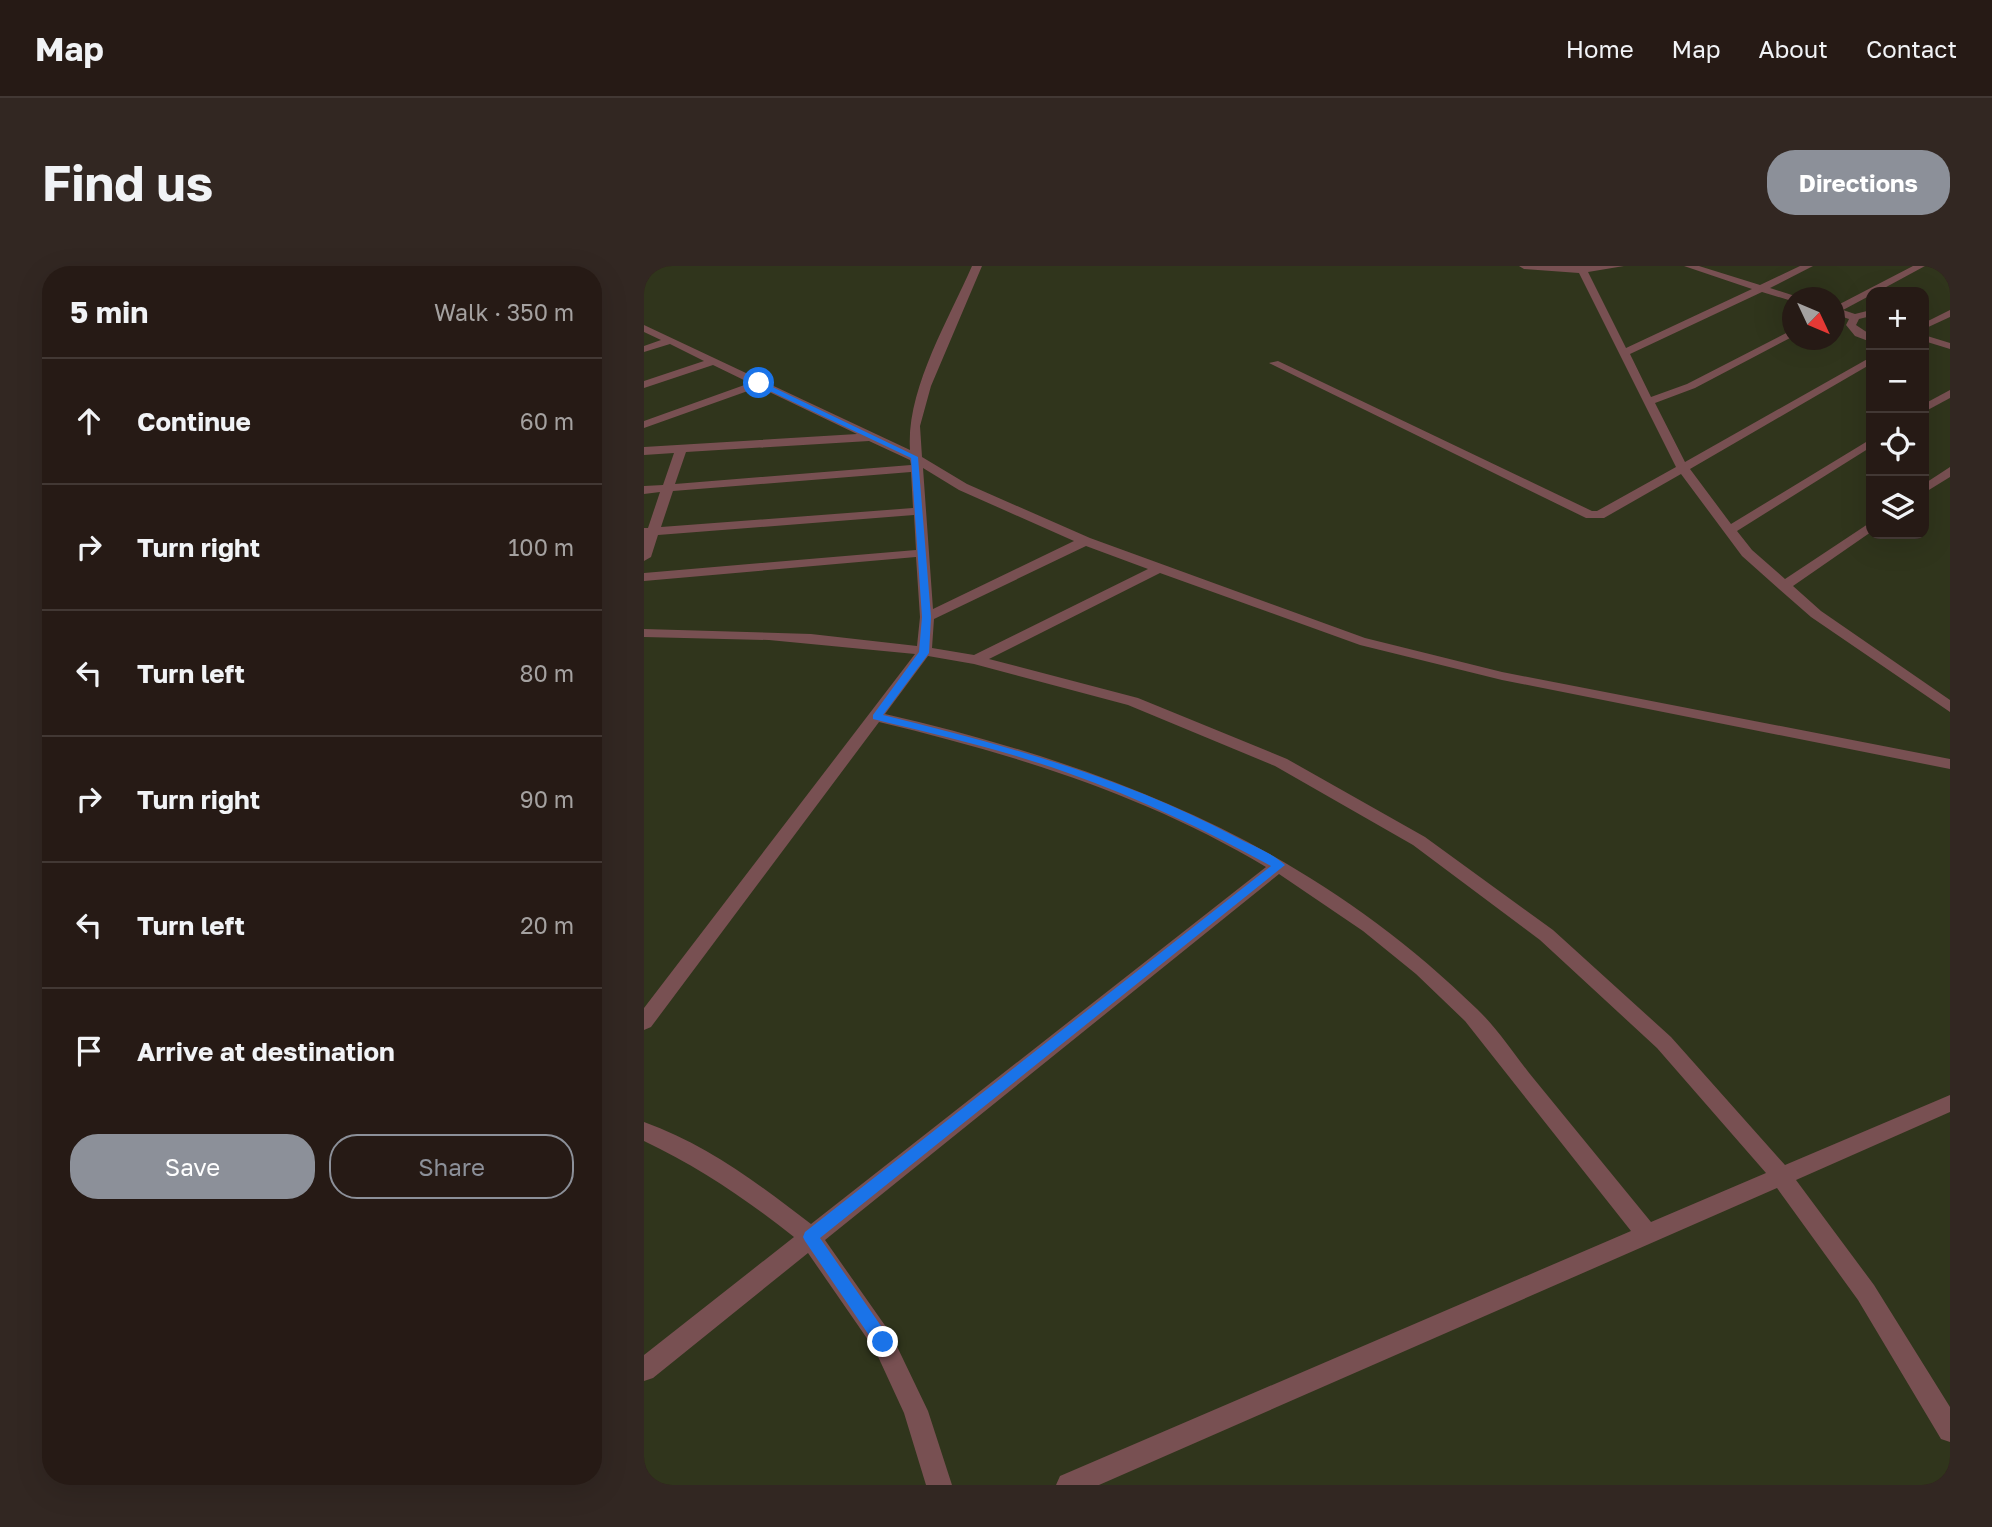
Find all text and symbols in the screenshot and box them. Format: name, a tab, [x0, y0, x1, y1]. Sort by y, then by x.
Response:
text: Map	[35, 29, 104, 68]
text: Home	[1566, 34, 1634, 63]
text: Map	[1672, 34, 1721, 63]
text: About	[1759, 34, 1828, 63]
text: Contact	[1866, 34, 1957, 63]
button: Directions	[1767, 150, 1950, 215]
text: Find us	[42, 153, 213, 212]
north arrow	[1782, 287, 1845, 350]
map controls	[1866, 287, 1929, 539]
button: +	[1866, 287, 1929, 350]
text: 5 min	[70, 294, 148, 330]
text: Walk · 350 m	[434, 298, 574, 326]
button: −	[1866, 350, 1929, 413]
route start	[743, 367, 774, 398]
icon: ahead	[70, 402, 108, 440]
text: Continue	[137, 406, 251, 437]
text: 60 m	[520, 407, 574, 435]
button: locate	[1866, 413, 1929, 476]
button: layers	[1866, 476, 1929, 539]
icon: right	[70, 528, 108, 566]
text: Turn right	[137, 532, 260, 563]
text: 100 m	[508, 533, 574, 561]
icon: left	[70, 654, 108, 692]
text: Turn left	[137, 658, 245, 689]
text: 80 m	[520, 659, 574, 687]
icon: right	[70, 780, 108, 818]
text: Turn right	[137, 784, 260, 815]
text: 90 m	[520, 785, 574, 813]
icon: left	[70, 906, 108, 944]
text: Turn left	[137, 910, 245, 941]
text: 20 m	[520, 911, 574, 939]
icon: arrive	[70, 1032, 108, 1070]
text: Arrive at destination	[137, 1036, 395, 1067]
button: Save	[70, 1134, 315, 1199]
button: Share	[329, 1134, 574, 1199]
route end	[867, 1326, 898, 1357]

